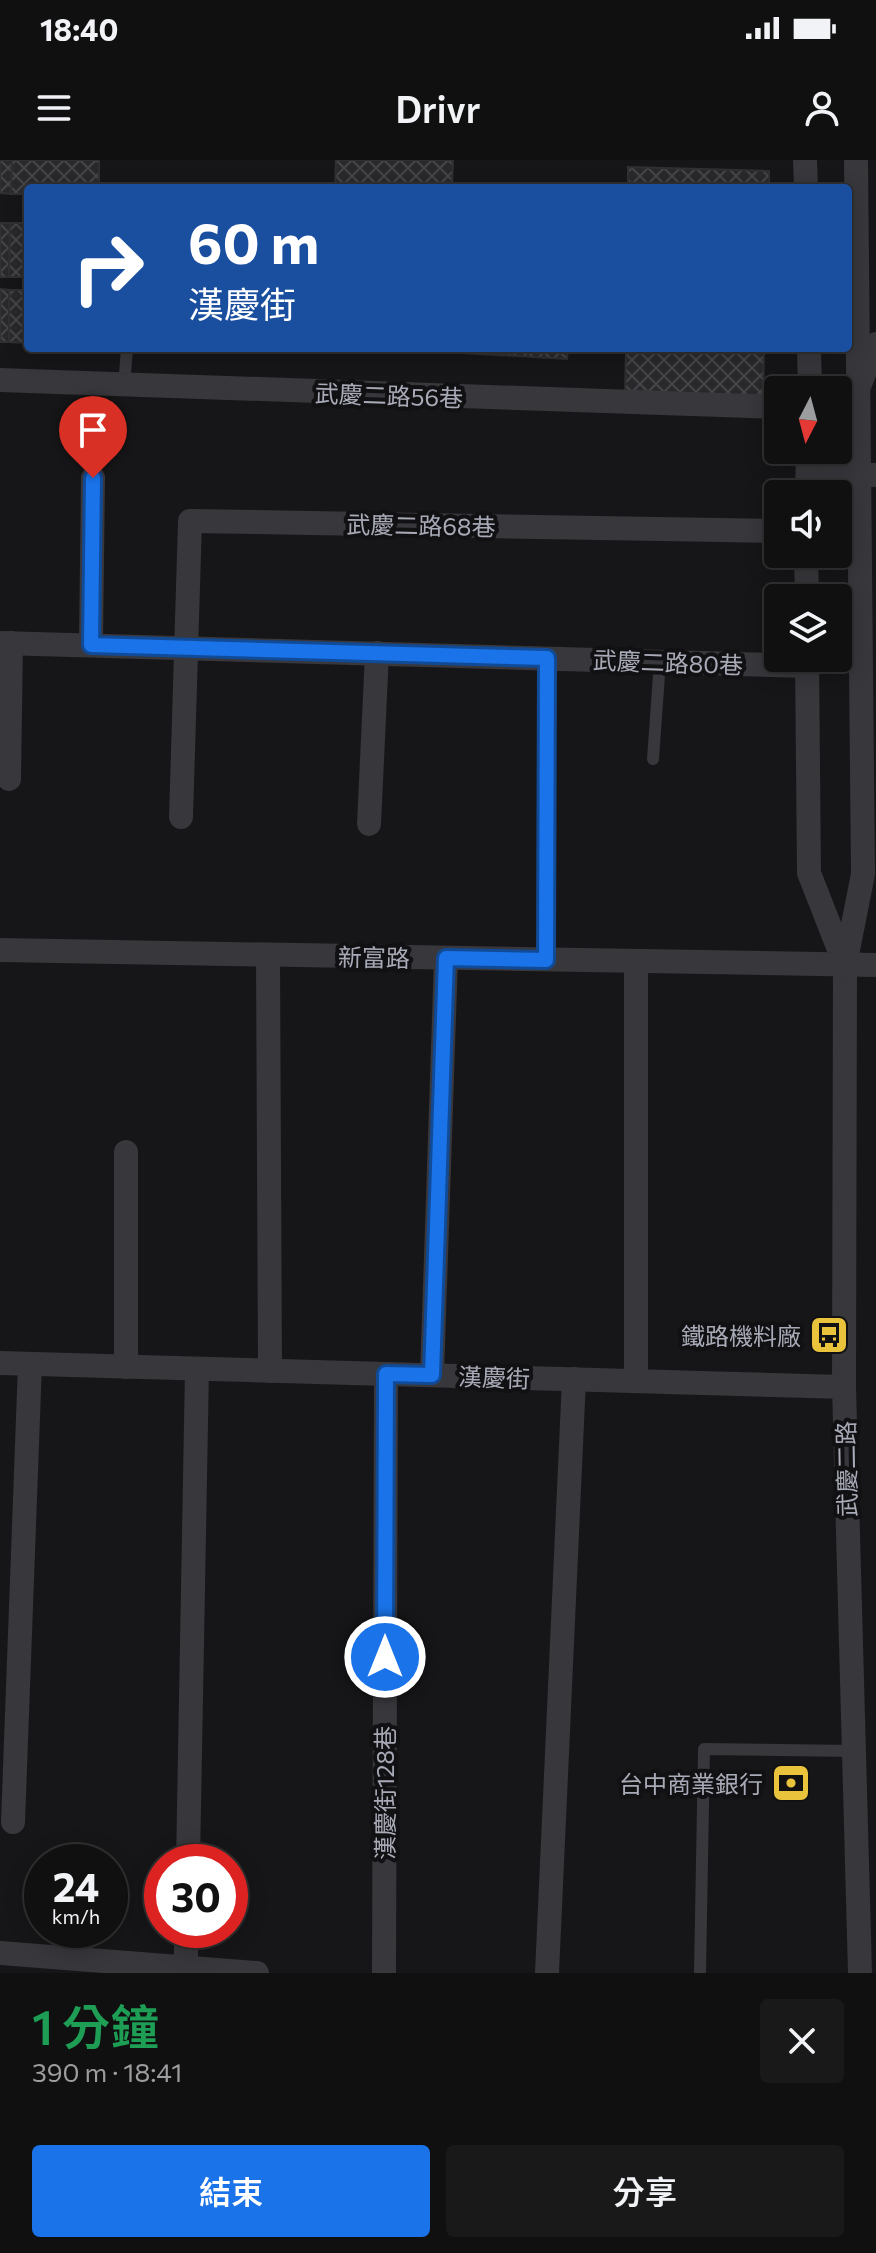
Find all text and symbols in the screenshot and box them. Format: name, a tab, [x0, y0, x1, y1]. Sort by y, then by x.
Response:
text: 18:40	[40, 10, 118, 47]
icon: menu	[32, 86, 76, 130]
text: Drivr	[396, 86, 480, 130]
icon: person	[800, 86, 844, 130]
text: 60 m	[188, 207, 319, 276]
icon: right	[56, 216, 160, 320]
text: 漢慶街	[188, 281, 296, 325]
north arrow	[764, 376, 852, 464]
map controls	[764, 376, 852, 672]
street label: 武慶二路56巷	[314, 378, 464, 412]
pin	[59, 396, 127, 478]
icon: arrive	[71, 408, 115, 452]
button: sound	[764, 480, 852, 568]
street label: 武慶二路68巷	[346, 509, 496, 541]
button: layers	[764, 584, 852, 672]
street label: 武慶二路80巷	[592, 645, 744, 679]
street label: 新富路	[338, 942, 410, 972]
bus stop icon: 鐵路機料廠	[808, 1314, 850, 1356]
place label: 鐵路機料廠	[681, 1321, 801, 1350]
street label: 漢慶街	[458, 1361, 530, 1393]
street label: 武慶二路	[831, 1421, 861, 1517]
position arrow	[343, 1615, 427, 1699]
street label: 漢慶街128巷	[370, 1726, 399, 1860]
bank icon: 台中商業銀行	[770, 1762, 812, 1804]
place label: 台中商業銀行	[619, 1769, 763, 1798]
speed limit sign: 30	[144, 1844, 248, 1948]
text: 24	[53, 1861, 99, 1910]
text: km/h	[52, 1904, 100, 1928]
text: 1 分鐘	[32, 1996, 159, 2055]
button: close	[760, 1999, 844, 2083]
text: 390 m · 18:41	[32, 2056, 182, 2087]
button: 結束	[32, 2145, 430, 2237]
button: 分享	[446, 2145, 844, 2237]

